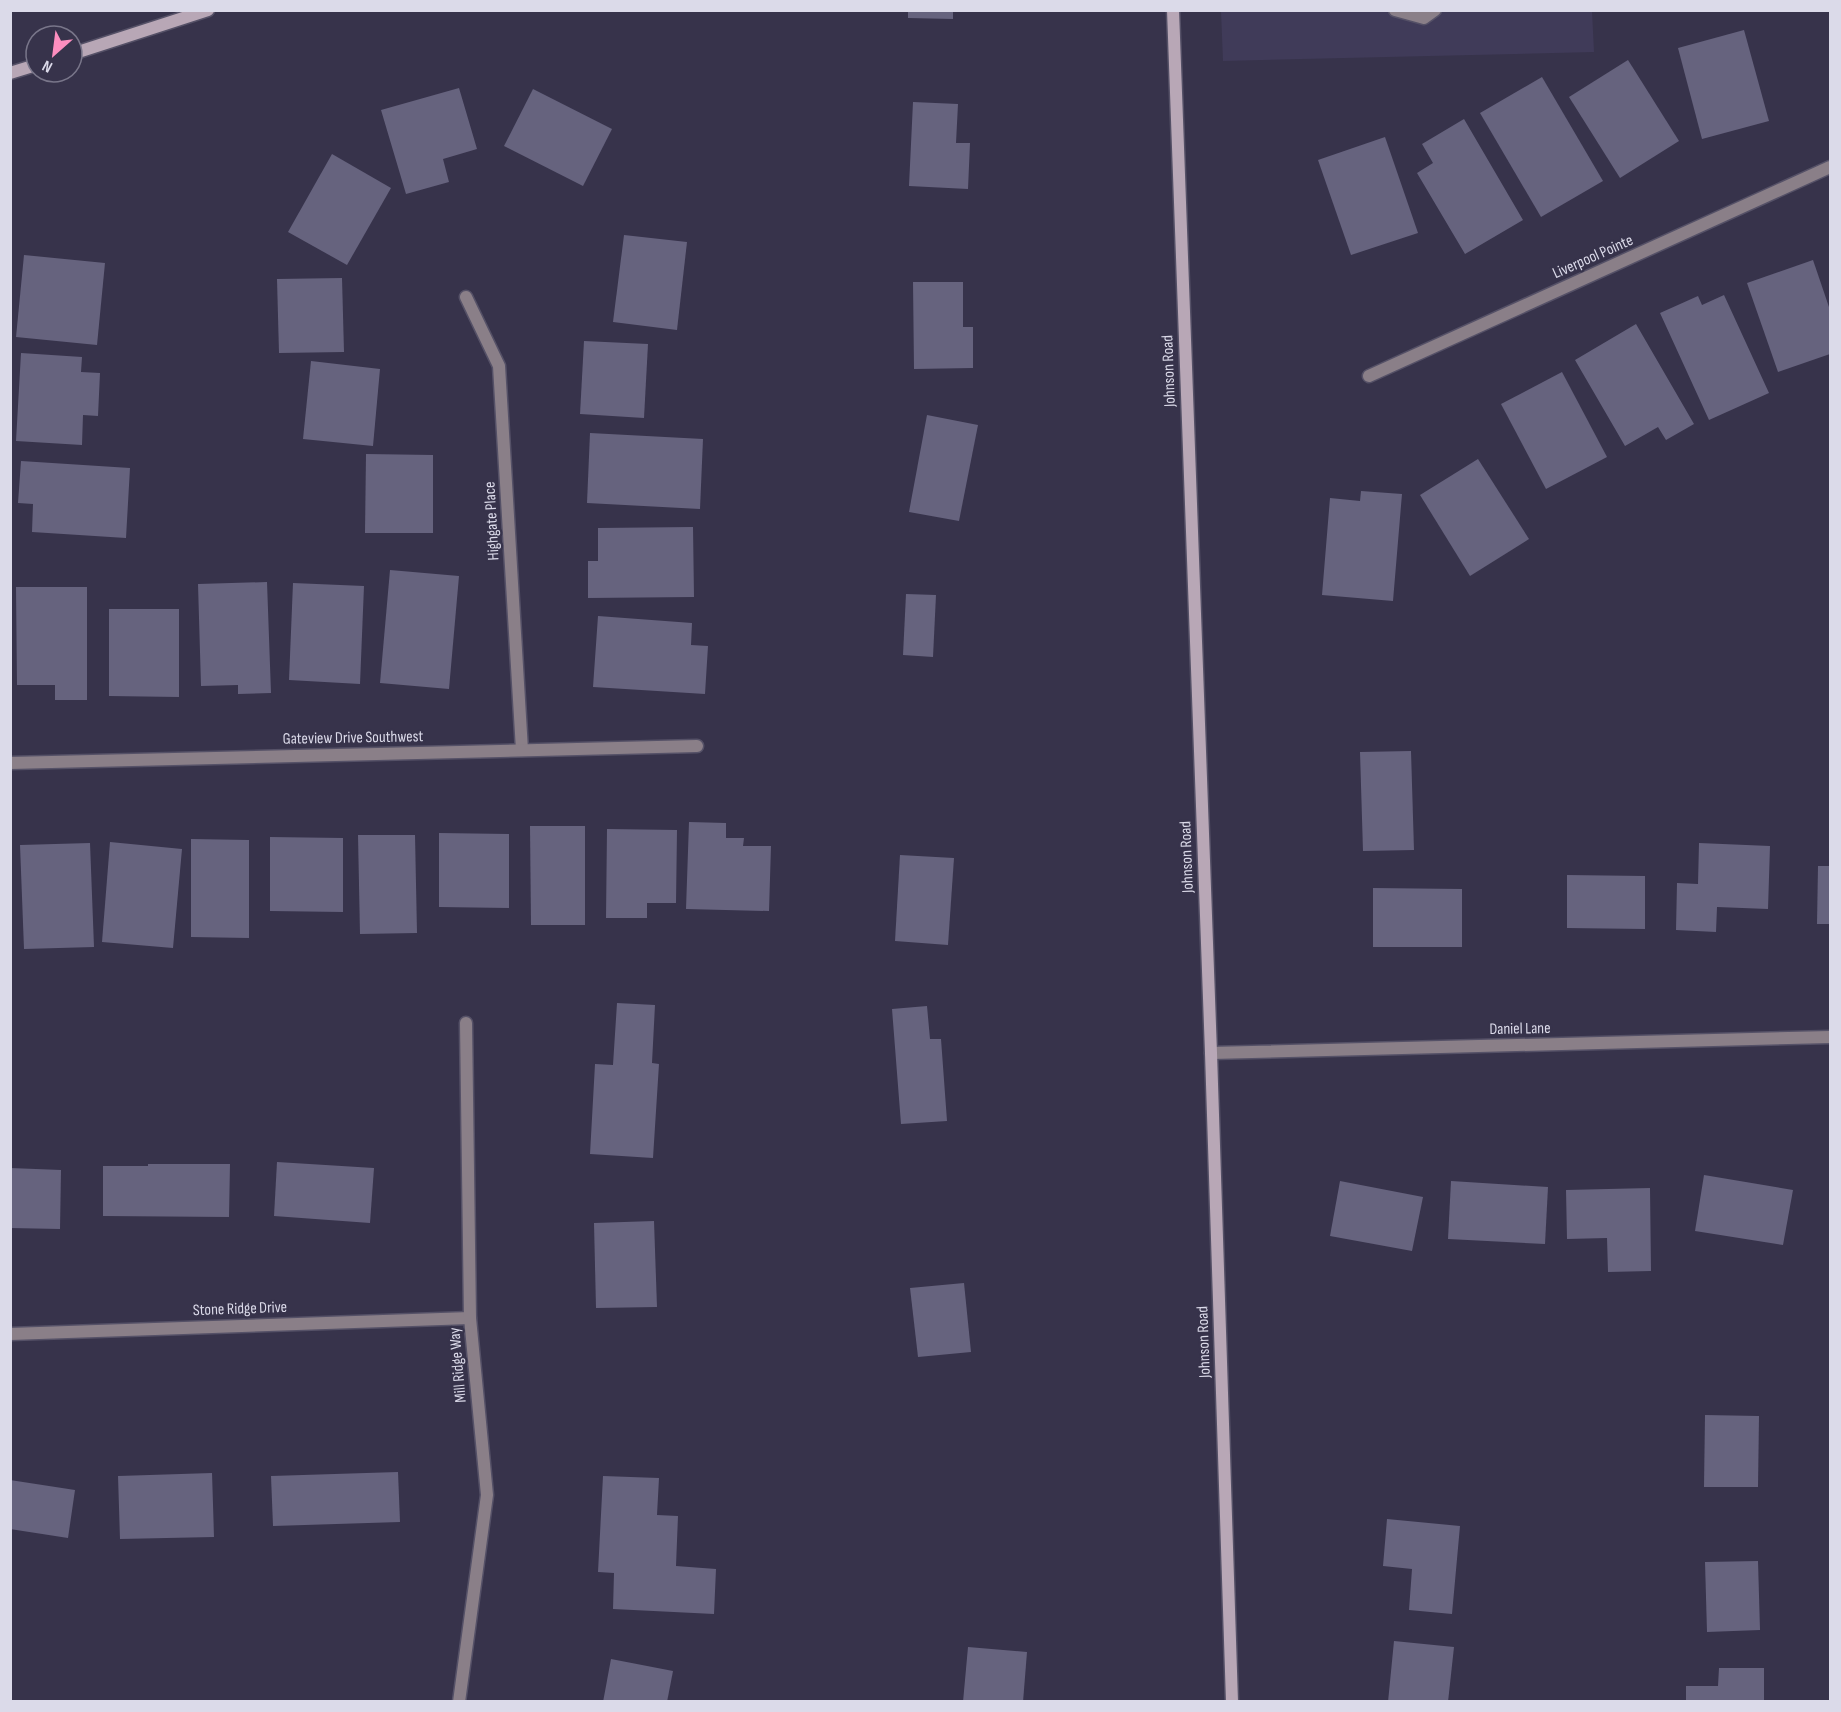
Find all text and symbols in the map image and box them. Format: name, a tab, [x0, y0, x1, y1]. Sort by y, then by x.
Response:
north arrow	[24, 24, 84, 84]
text: N	[39, 56, 56, 76]
street label: Liverpool Pointe	[1550, 231, 1636, 283]
street label: Johnson Road	[1158, 335, 1180, 408]
street label: Highgate Place	[480, 481, 504, 561]
street label: Gateview Drive Southwest	[283, 727, 424, 749]
street label: Johnson Road	[1176, 821, 1198, 894]
street label: Daniel Lane	[1489, 1019, 1551, 1039]
street label: Stone Ridge Drive	[193, 1298, 287, 1320]
street label: Johnson Road	[1193, 1306, 1215, 1379]
street label: Mill Ridge Way	[445, 1327, 471, 1403]

